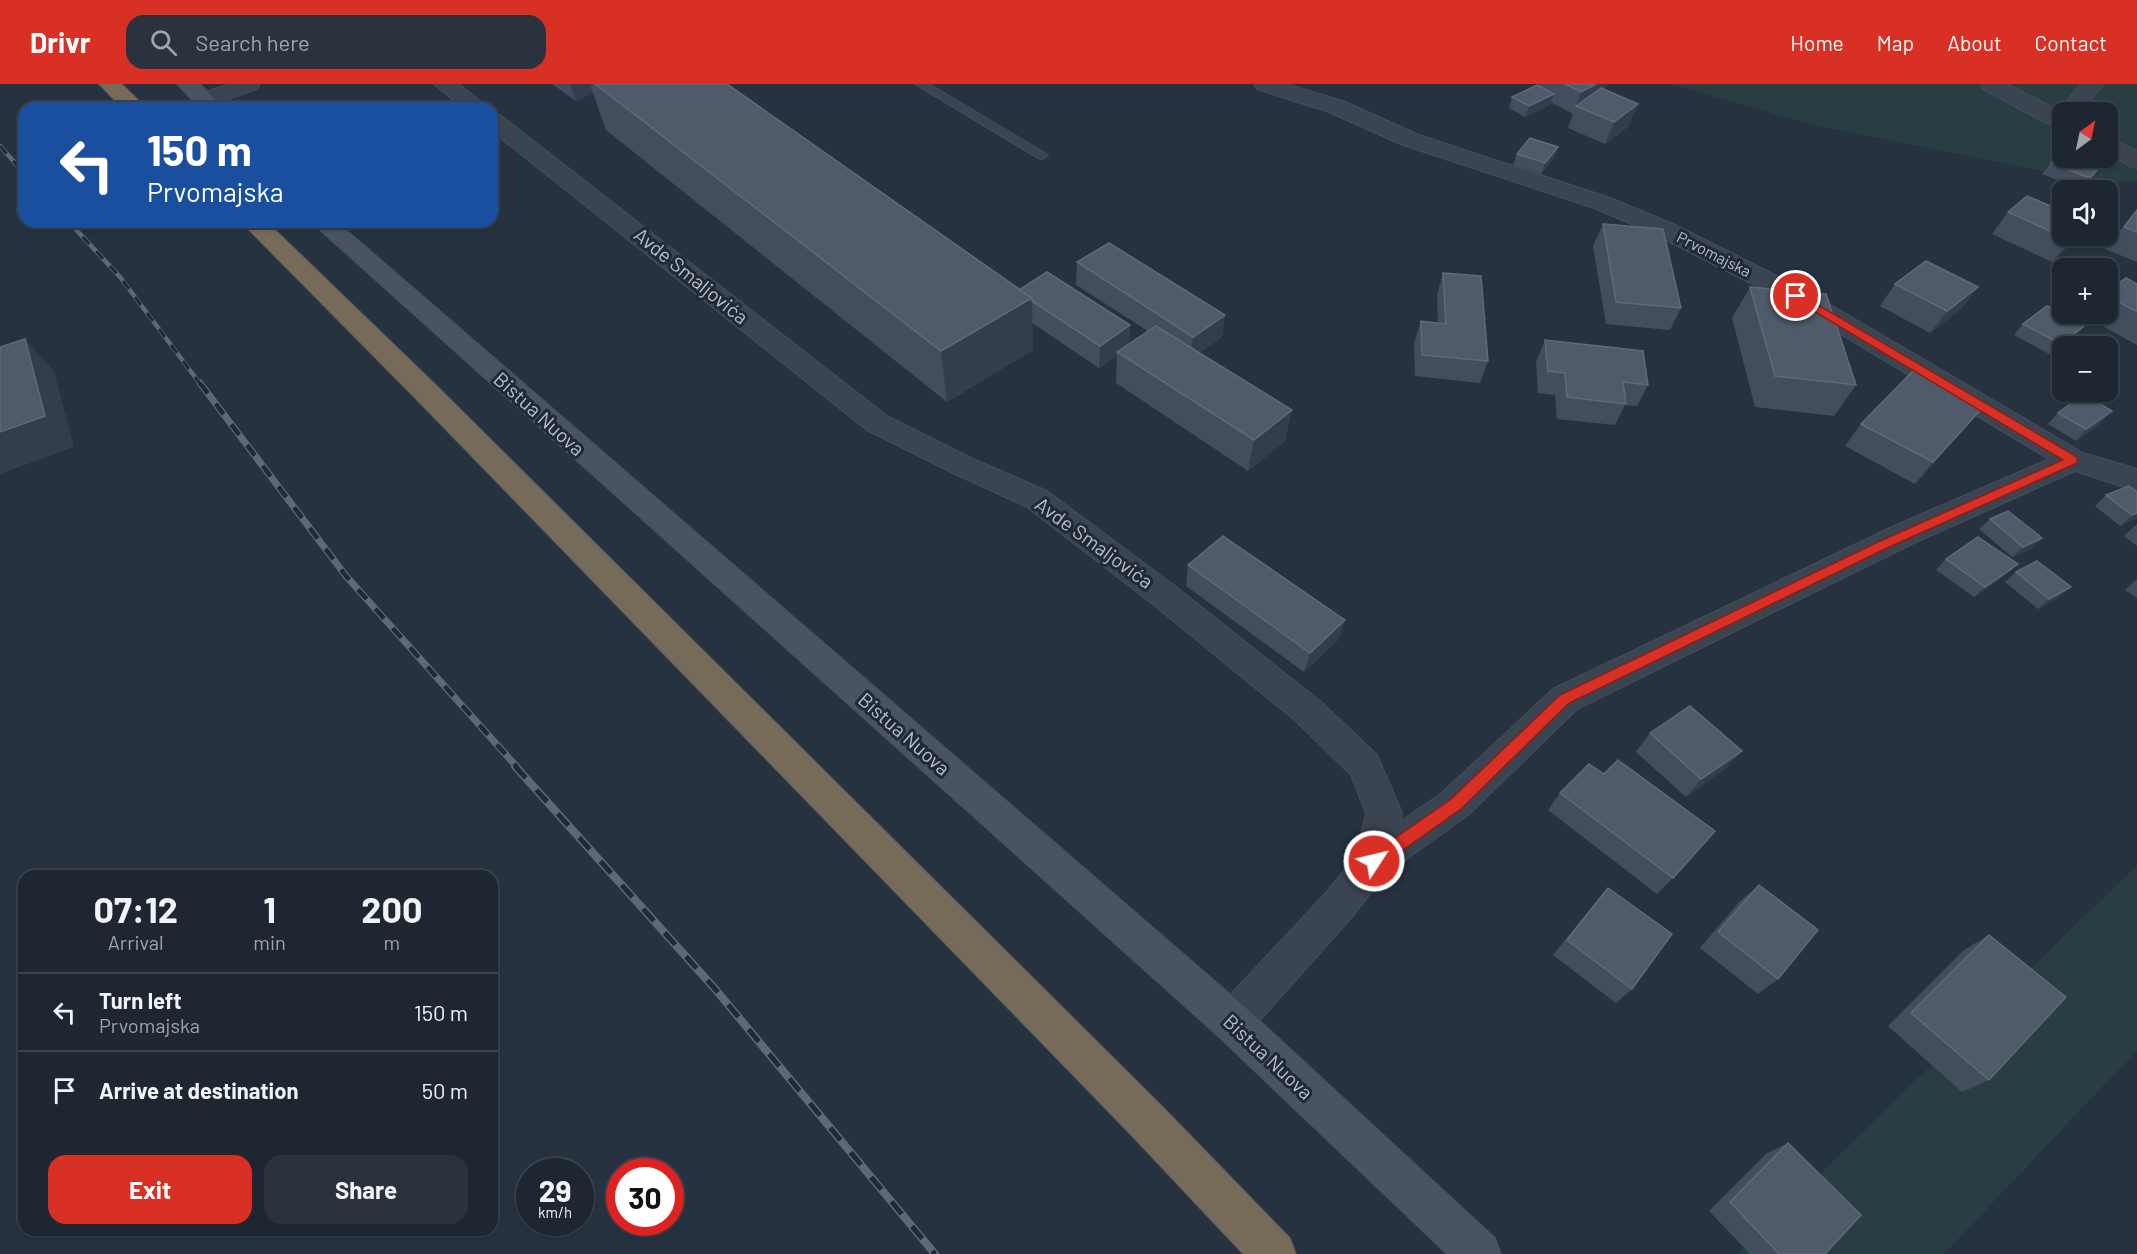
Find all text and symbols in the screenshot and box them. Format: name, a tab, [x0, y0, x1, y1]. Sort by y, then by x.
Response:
search box	[126, 15, 546, 69]
text: Drivr	[30, 25, 90, 59]
icon: search	[147, 26, 180, 59]
text: Search here	[195, 29, 310, 55]
text: Home	[1790, 30, 1844, 55]
text: Map	[1877, 30, 1914, 55]
text: About	[1947, 30, 2002, 55]
text: Contact	[2035, 30, 2107, 55]
north arrow	[2052, 102, 2118, 168]
map controls	[2052, 102, 2118, 402]
text: 150 m	[147, 124, 252, 174]
icon: left	[48, 126, 126, 204]
text: Prvomajska	[147, 175, 283, 207]
button: sound	[2052, 180, 2118, 246]
street label: Avde Smaljovića	[630, 222, 754, 329]
street label: Prvomajska	[1674, 227, 1755, 280]
button: +	[2052, 258, 2118, 324]
pin	[1770, 270, 1821, 321]
icon: arrive	[1779, 279, 1812, 312]
button: −	[2052, 336, 2118, 402]
street label: Bistua Nuova	[489, 366, 590, 460]
street label: Avde Smaljovića	[1031, 491, 1158, 593]
street label: Bistua Nuova	[854, 687, 955, 780]
position arrow	[1342, 829, 1406, 893]
text: 07:12	[93, 887, 178, 930]
text: 1	[263, 887, 276, 930]
text: 200	[361, 887, 422, 930]
text: Arrival	[108, 930, 164, 954]
text: min	[253, 930, 286, 954]
text: m	[384, 930, 400, 954]
text: Turn left	[99, 987, 182, 1013]
icon: left	[48, 996, 81, 1029]
text: 150 m	[414, 999, 468, 1025]
street label: Bistua Nuova	[1219, 1009, 1318, 1104]
text: Prvomajska	[99, 1013, 200, 1037]
icon: arrive	[48, 1074, 81, 1107]
text: Arrive at destination	[99, 1077, 298, 1103]
text: 50 m	[422, 1077, 468, 1103]
button: Exit	[48, 1155, 252, 1224]
button: Share	[264, 1155, 468, 1224]
speed limit sign: 30	[606, 1158, 684, 1236]
text: 29	[539, 1172, 571, 1208]
text: km/h	[538, 1203, 572, 1221]

